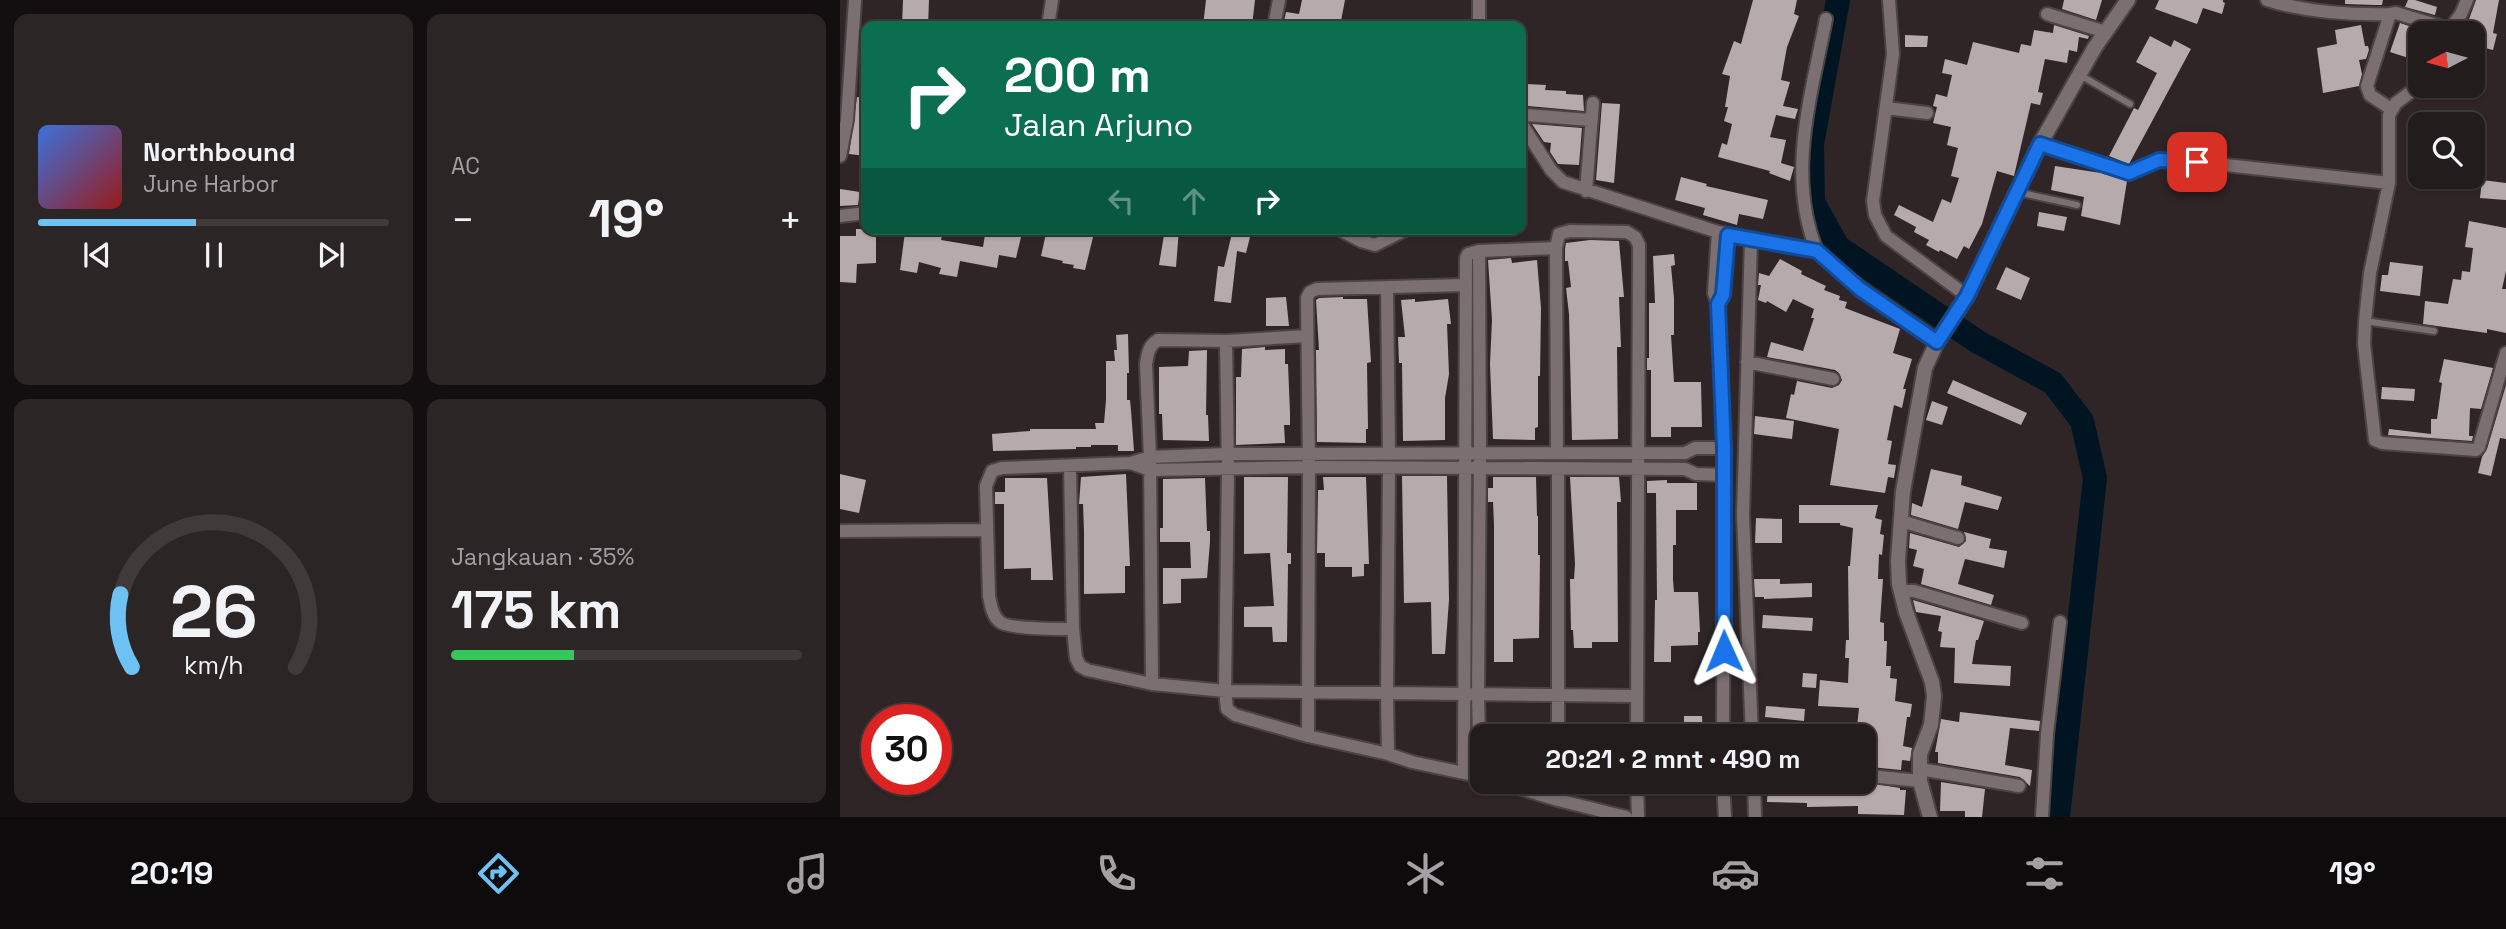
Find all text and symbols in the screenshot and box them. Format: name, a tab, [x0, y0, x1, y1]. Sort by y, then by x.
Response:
north arrow	[2408, 21, 2485, 98]
map controls	[2408, 21, 2485, 189]
text: 200 m	[1004, 44, 1151, 106]
icon: right	[889, 49, 980, 140]
text: Jalan Arjuno	[1004, 105, 1193, 145]
button: search	[2408, 112, 2485, 189]
pin	[2167, 132, 2227, 192]
text: Northbound	[143, 135, 296, 169]
icon: arrive	[2178, 143, 2216, 181]
text: AC	[451, 151, 480, 181]
text: June Harbor	[143, 169, 278, 199]
icon: left	[1102, 182, 1140, 220]
icon: ahead	[1175, 182, 1213, 220]
icon: right	[1248, 182, 1286, 220]
text: 19°	[588, 186, 665, 252]
text: −	[451, 196, 475, 244]
text: +	[778, 196, 802, 244]
icon: previous	[78, 236, 116, 274]
icon: pause	[195, 236, 233, 274]
icon: next	[312, 236, 350, 274]
text: Jangkauan · 35%	[451, 542, 634, 572]
text: 26	[169, 565, 258, 658]
text: 175 km	[451, 577, 621, 643]
position arrow	[1687, 614, 1761, 688]
text: km/h	[184, 649, 243, 681]
speed limit sign: 30	[861, 704, 952, 795]
text: 20:21 · 2 mnt · 490 m	[1545, 742, 1801, 776]
icon: directions	[474, 849, 523, 898]
icon: music	[783, 849, 832, 898]
icon: phone	[1092, 849, 1141, 898]
icon: climate	[1401, 849, 1450, 898]
icon: car	[1711, 849, 1760, 898]
icon: filters	[2020, 849, 2069, 898]
text: 20:19	[130, 853, 214, 893]
text: 19°	[2329, 853, 2376, 893]

